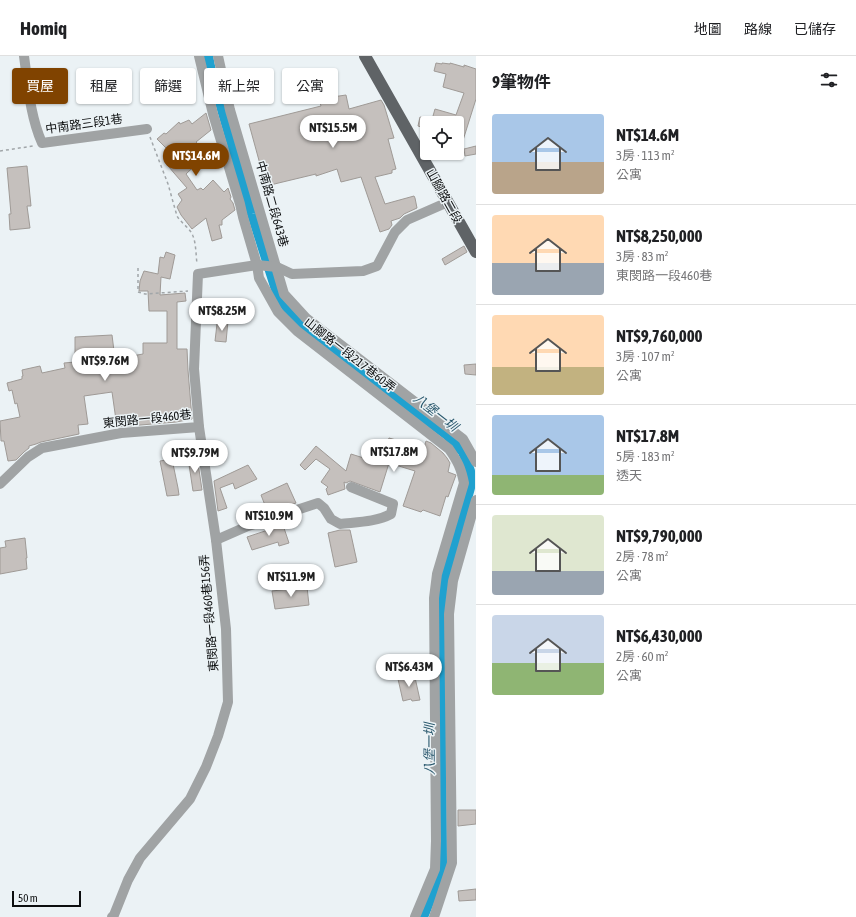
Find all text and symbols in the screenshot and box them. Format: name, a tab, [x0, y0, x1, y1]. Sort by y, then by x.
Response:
text: Homiq	[20, 17, 67, 39]
text: 地圖	[694, 21, 722, 37]
text: 路線	[744, 21, 772, 37]
text: 已儲存	[794, 21, 836, 37]
chip: 買屋	[12, 68, 68, 104]
chip: 租屋	[76, 68, 132, 104]
chip: 篩選	[140, 68, 196, 104]
chip: 新上架	[204, 68, 274, 104]
chip: 公寓	[282, 68, 338, 104]
icon: filters	[818, 69, 840, 91]
text: 9筆物件	[492, 72, 551, 92]
street label: 中南路三段1巷	[45, 112, 123, 136]
pin: NT$15.5M	[292, 115, 374, 149]
map controls	[420, 116, 464, 160]
button: locate	[420, 116, 464, 160]
text: NT$15.5M	[309, 120, 357, 135]
text: NT$14.6M	[616, 125, 679, 145]
icon: home	[524, 130, 572, 178]
pin: NT$14.6M	[155, 143, 237, 177]
text: NT$14.6M	[172, 148, 220, 163]
text: 3房 · 113 m²	[616, 148, 675, 163]
street label: 中南路二段643巷	[253, 159, 291, 249]
street label: 山腳路二段	[423, 166, 465, 226]
text: 公寓	[616, 167, 642, 182]
text: NT$8,250,000	[616, 226, 703, 246]
icon: home	[524, 231, 572, 279]
text: 3房 · 83 m²	[616, 249, 668, 264]
text: 東閔路一段460巷	[616, 268, 712, 283]
pin: NT$8.25M	[181, 298, 263, 332]
text: NT$8.25M	[198, 303, 246, 318]
street label: 山腳路一段217巷60弄	[301, 315, 399, 395]
text: NT$9,760,000	[616, 326, 703, 346]
icon: home	[524, 331, 572, 379]
pin: NT$9.76M	[64, 348, 146, 382]
text: 3房 · 107 m²	[616, 349, 675, 364]
text: NT$9.76M	[81, 353, 129, 368]
text: 公寓	[616, 368, 642, 383]
water label: 八堡一圳	[411, 390, 462, 436]
street label: 東閔路一段460巷	[102, 407, 192, 431]
text: NT$17.8M	[616, 426, 679, 446]
icon: home	[524, 431, 572, 479]
pin: NT$17.8M	[353, 439, 435, 473]
pin: NT$9.79M	[154, 440, 236, 474]
text: NT$17.8M	[370, 444, 418, 459]
text: NT$9.79M	[171, 445, 219, 460]
text: 5房 · 183 m²	[616, 449, 675, 464]
text: 透天	[616, 468, 642, 483]
pin: NT$10.9M	[228, 503, 310, 537]
text: NT$10.9M	[245, 508, 293, 523]
text: NT$9,790,000	[616, 526, 703, 546]
icon: home	[524, 531, 572, 579]
text: 2房 · 78 m²	[616, 549, 668, 564]
street label: 東閔路一段460巷156弄	[197, 554, 221, 672]
pin: NT$11.9M	[250, 564, 332, 598]
text: 公寓	[616, 568, 642, 583]
text: NT$11.9M	[267, 569, 315, 584]
text: NT$6,430,000	[616, 626, 703, 646]
icon: home	[524, 631, 572, 679]
text: 2房 · 60 m²	[616, 649, 668, 664]
pin: NT$6.43M	[368, 654, 450, 688]
text: NT$6.43M	[385, 659, 433, 674]
text: 公寓	[616, 668, 642, 683]
water label: 八堡一圳	[422, 721, 437, 775]
scale bar	[12, 889, 81, 908]
text: 50 m	[18, 892, 38, 904]

